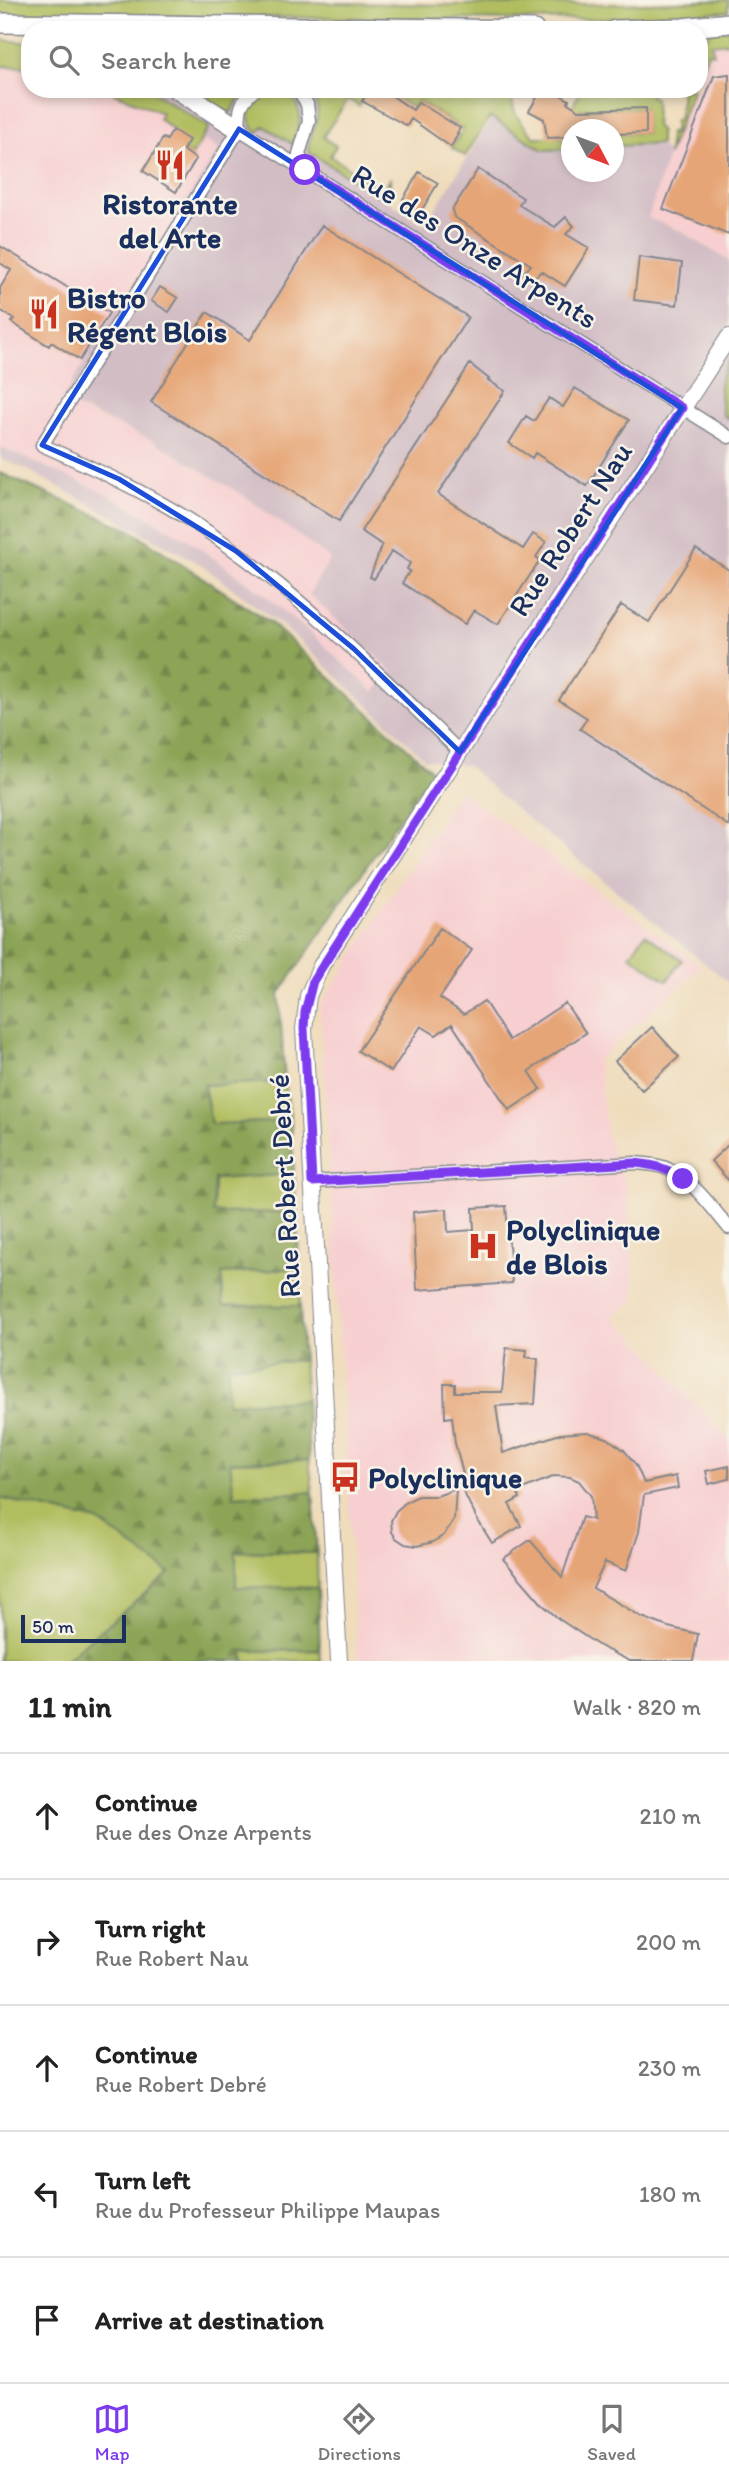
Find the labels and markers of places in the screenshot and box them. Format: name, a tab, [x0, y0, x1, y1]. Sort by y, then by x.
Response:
restaurant icon: Ristorante del Arte	[153, 148, 187, 182]
place label: Ristorante del Arte	[102, 185, 238, 256]
place label: Bistro Régent Blois	[67, 279, 227, 350]
restaurant icon: Bistro Régent Blois	[27, 297, 61, 331]
place label: Polyclinique de Blois	[506, 1211, 660, 1282]
hospital icon: Polyclinique de Blois	[466, 1229, 500, 1263]
place label: Polyclinique	[368, 1459, 522, 1496]
bus stop icon: Polyclinique	[328, 1460, 362, 1494]

